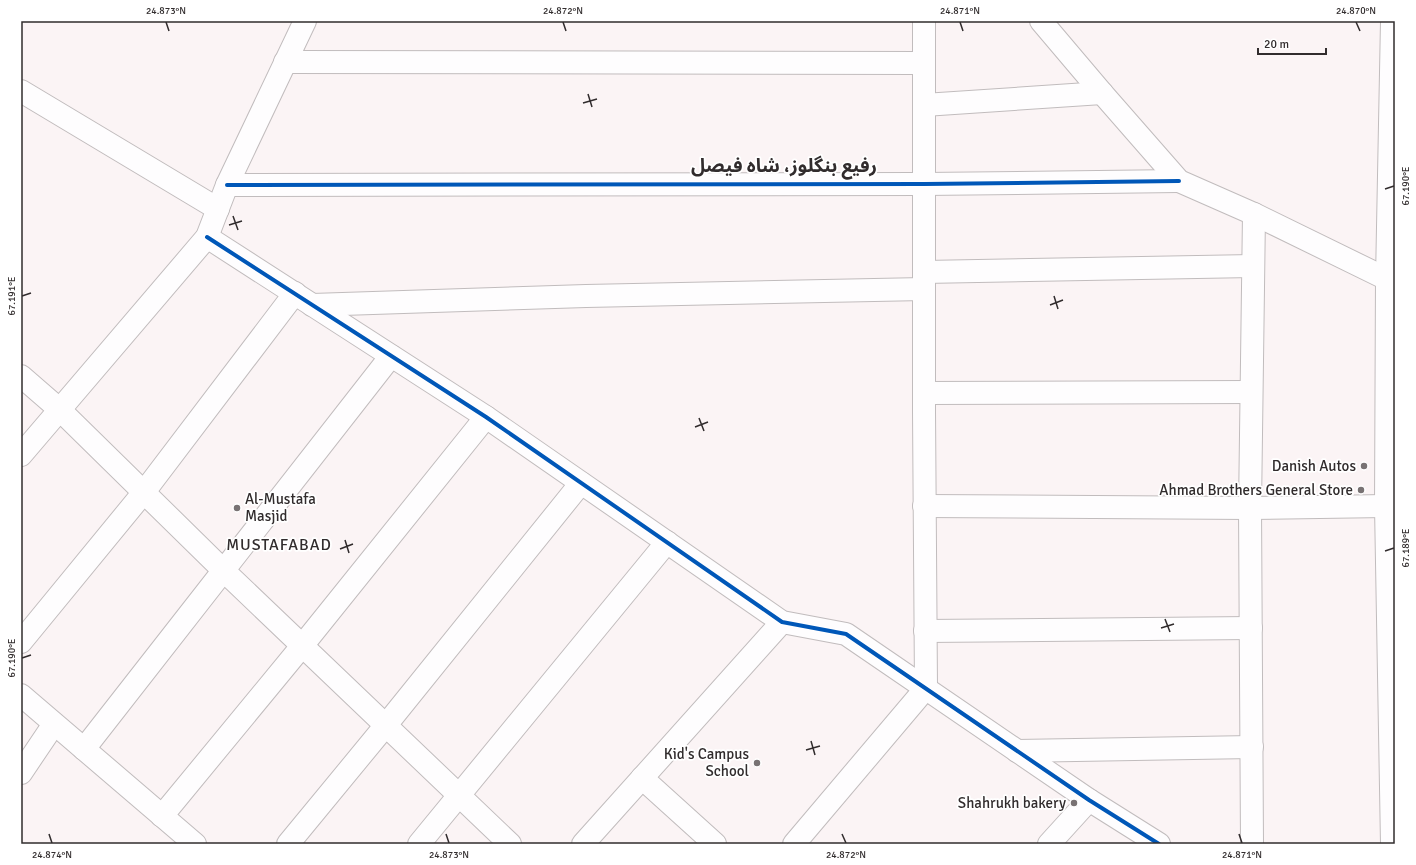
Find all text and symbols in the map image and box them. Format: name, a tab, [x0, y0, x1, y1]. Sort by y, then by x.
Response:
text: 24.873°N	[146, 5, 186, 17]
text: 24.872°N	[543, 5, 583, 17]
text: 24.871°N	[940, 5, 980, 17]
text: 24.870°N	[1336, 5, 1376, 17]
scale bar	[1258, 30, 1326, 56]
text: 20 m	[1264, 37, 1289, 52]
district label: رفیع بنگلوز، شاہ فیصل	[691, 154, 877, 180]
text: 67.190°E	[1400, 166, 1412, 206]
text: 67.191°E	[6, 276, 18, 316]
place label: Danish Autos	[1272, 457, 1356, 475]
marker: Danish Autos	[1359, 461, 1369, 471]
place label: Ahmad Brothers General Store	[1159, 481, 1353, 499]
marker: Ahmad Brothers General Store	[1356, 485, 1366, 495]
place label: Al-Mustafa Masjid	[245, 490, 316, 525]
marker: Al-Mustafa Masjid	[232, 503, 242, 513]
text: 67.189°E	[1400, 528, 1412, 568]
district label: MUSTAFABAD	[226, 535, 332, 555]
text: 67.190°E	[6, 638, 18, 678]
place label: Kid's Campus School	[664, 745, 749, 780]
marker: Kid's Campus School	[752, 758, 762, 768]
place label: Shahrukh bakery	[958, 794, 1066, 812]
marker: Shahrukh bakery	[1069, 798, 1079, 808]
text: 24.874°N	[32, 849, 72, 861]
text: 24.873°N	[429, 849, 469, 861]
text: 24.872°N	[826, 849, 866, 861]
text: 24.871°N	[1222, 849, 1262, 861]

